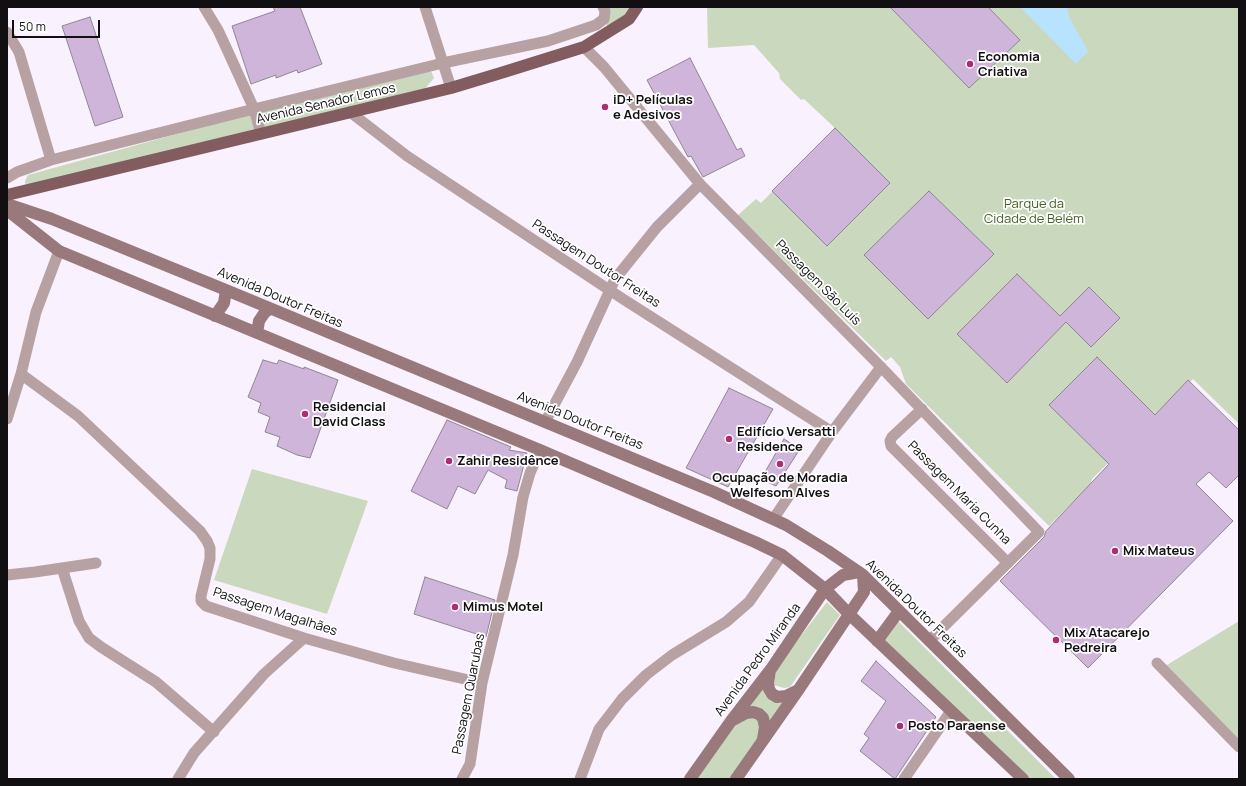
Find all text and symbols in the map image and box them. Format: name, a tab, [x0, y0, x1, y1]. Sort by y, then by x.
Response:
scale bar	[14, 12, 102, 38]
text: 50 m	[19, 18, 46, 35]
place label: Economia Criativa	[978, 49, 1040, 80]
marker: Economia Criativa	[965, 59, 975, 69]
street label: Avenida Senador Lemos	[255, 80, 397, 128]
place label: iD+ Películas e Adesivos	[613, 92, 693, 123]
marker: iD+ Películas e Adesivos	[600, 102, 610, 112]
park label: Parque da Cidade de Belém	[984, 196, 1084, 227]
street label: Passagem Doutor Freitas	[529, 217, 663, 311]
street label: Passagem São Luís	[772, 237, 864, 329]
street label: Avenida Doutor Freitas	[215, 264, 345, 332]
street label: Avenida Doutor Freitas	[515, 389, 645, 453]
place label: Residencial David Class	[313, 399, 386, 430]
marker: Residencial David Class	[300, 409, 310, 419]
place label: Edifício Versatti Residence	[737, 424, 836, 455]
marker: Edifício Versatti Residence	[724, 434, 734, 444]
street label: Passagem Maria Cunha	[904, 438, 1014, 548]
place label: Zahir Residênce	[457, 453, 559, 469]
marker: Zahir Residênce	[444, 456, 454, 466]
marker: Ocupação de Moradia Welfesom Alves	[775, 459, 785, 469]
place label: Ocupação de Moradia Welfesom Alves	[712, 470, 848, 501]
place label: Mix Mateus	[1123, 543, 1194, 559]
marker: Mix Mateus	[1110, 546, 1120, 556]
street label: Avenida Doutor Freitas	[862, 557, 970, 661]
street label: Passagem Magalhães	[211, 585, 339, 639]
place label: Mimus Motel	[463, 599, 543, 615]
street label: Avenida Pedro Miranda	[712, 600, 804, 720]
marker: Mimus Motel	[450, 602, 460, 612]
place label: Mix Atacarejo Pedreira	[1064, 625, 1150, 656]
street label: Passagem Quarubas	[450, 632, 488, 756]
marker: Mix Atacarejo Pedreira	[1051, 635, 1061, 645]
place label: Posto Paraense	[908, 718, 1006, 734]
marker: Posto Paraense	[895, 721, 905, 731]

